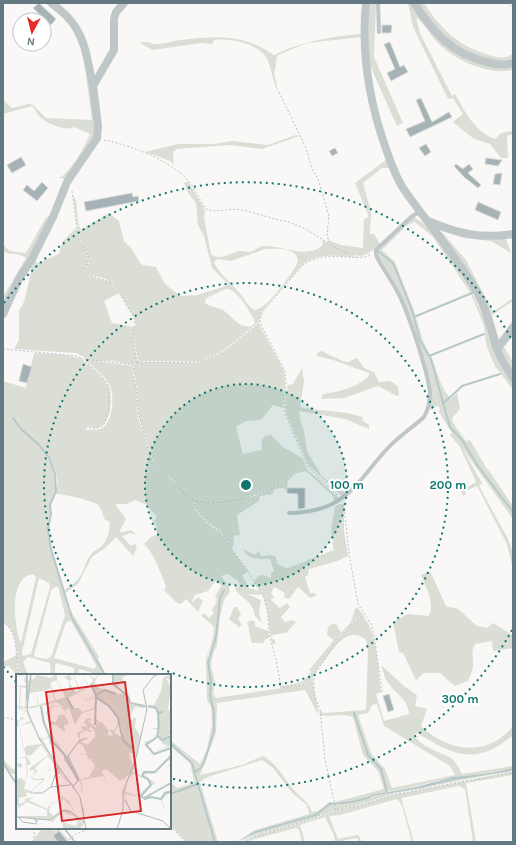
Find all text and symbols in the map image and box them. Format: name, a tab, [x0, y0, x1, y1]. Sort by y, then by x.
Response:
north arrow	[12, 12, 52, 52]
text: N	[26, 34, 36, 48]
centre of rings	[239, 478, 253, 492]
text: 100 m	[330, 478, 364, 492]
text: 200 m	[430, 478, 466, 492]
inset map	[16, 674, 171, 829]
text: 300 m	[441, 692, 479, 706]

